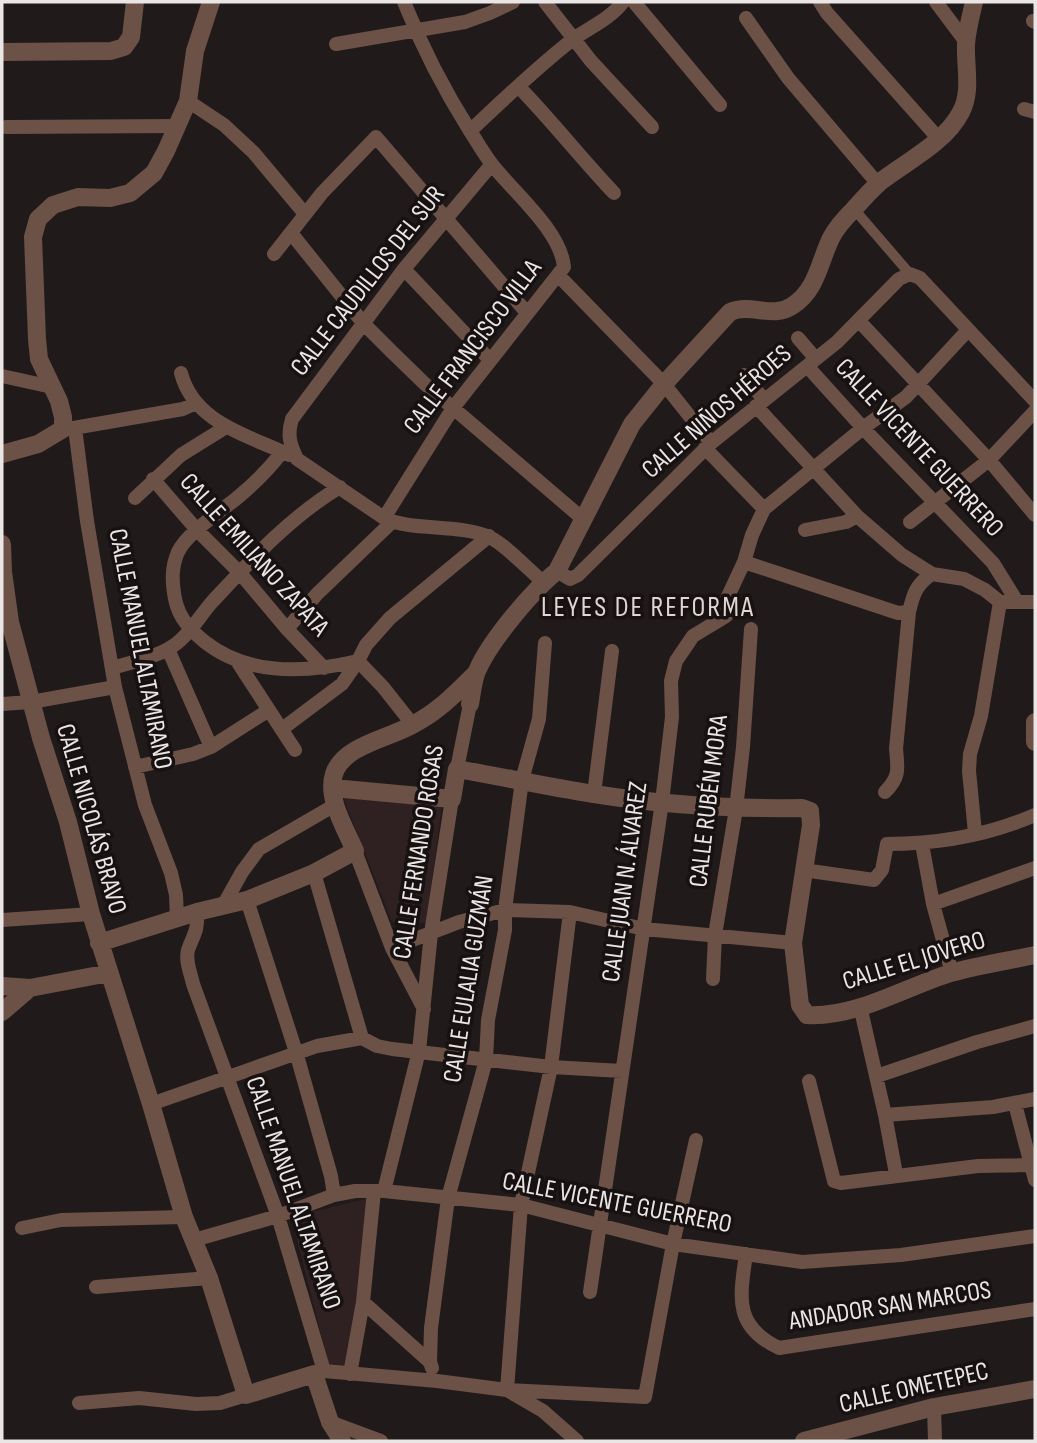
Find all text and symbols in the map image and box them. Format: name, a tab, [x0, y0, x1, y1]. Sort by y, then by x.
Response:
street label: CALLE CAUDILLOS DEL SUR	[284, 180, 452, 382]
street label: CALLE FRANCISCO VILLA	[397, 253, 549, 440]
street label: CALLE NIÑOS HÉROES	[636, 339, 798, 485]
street label: CALLE VICENTE GUERRERO	[828, 352, 1010, 544]
street label: CALLE EMILIANO ZAPATA	[173, 467, 336, 643]
street label: CALLE MANUEL ALTAMIRANO	[101, 526, 179, 772]
district label: LEYES DE REFORMA	[541, 591, 755, 624]
street label: CALLE RUBÉN MORA	[683, 712, 735, 889]
street label: CALLE NICOLÁS BRAVO	[49, 721, 133, 917]
street label: CALLE FERNANDO ROSAS	[387, 743, 451, 961]
street label: CALLE JUAN N. ÁLVAREZ	[596, 780, 654, 984]
street label: CALLE EULALIA GUZMÁN	[437, 873, 501, 1085]
street label: CALLE EL JOVERO	[839, 925, 989, 997]
street label: CALLE MANUEL ALTAMIRANO	[239, 1072, 347, 1314]
street label: CALLE VICENTE GUERRERO	[500, 1166, 734, 1240]
street label: ANDADOR SAN MARCOS	[786, 1275, 993, 1337]
street label: CALLE OMETEPEC	[836, 1356, 992, 1420]

